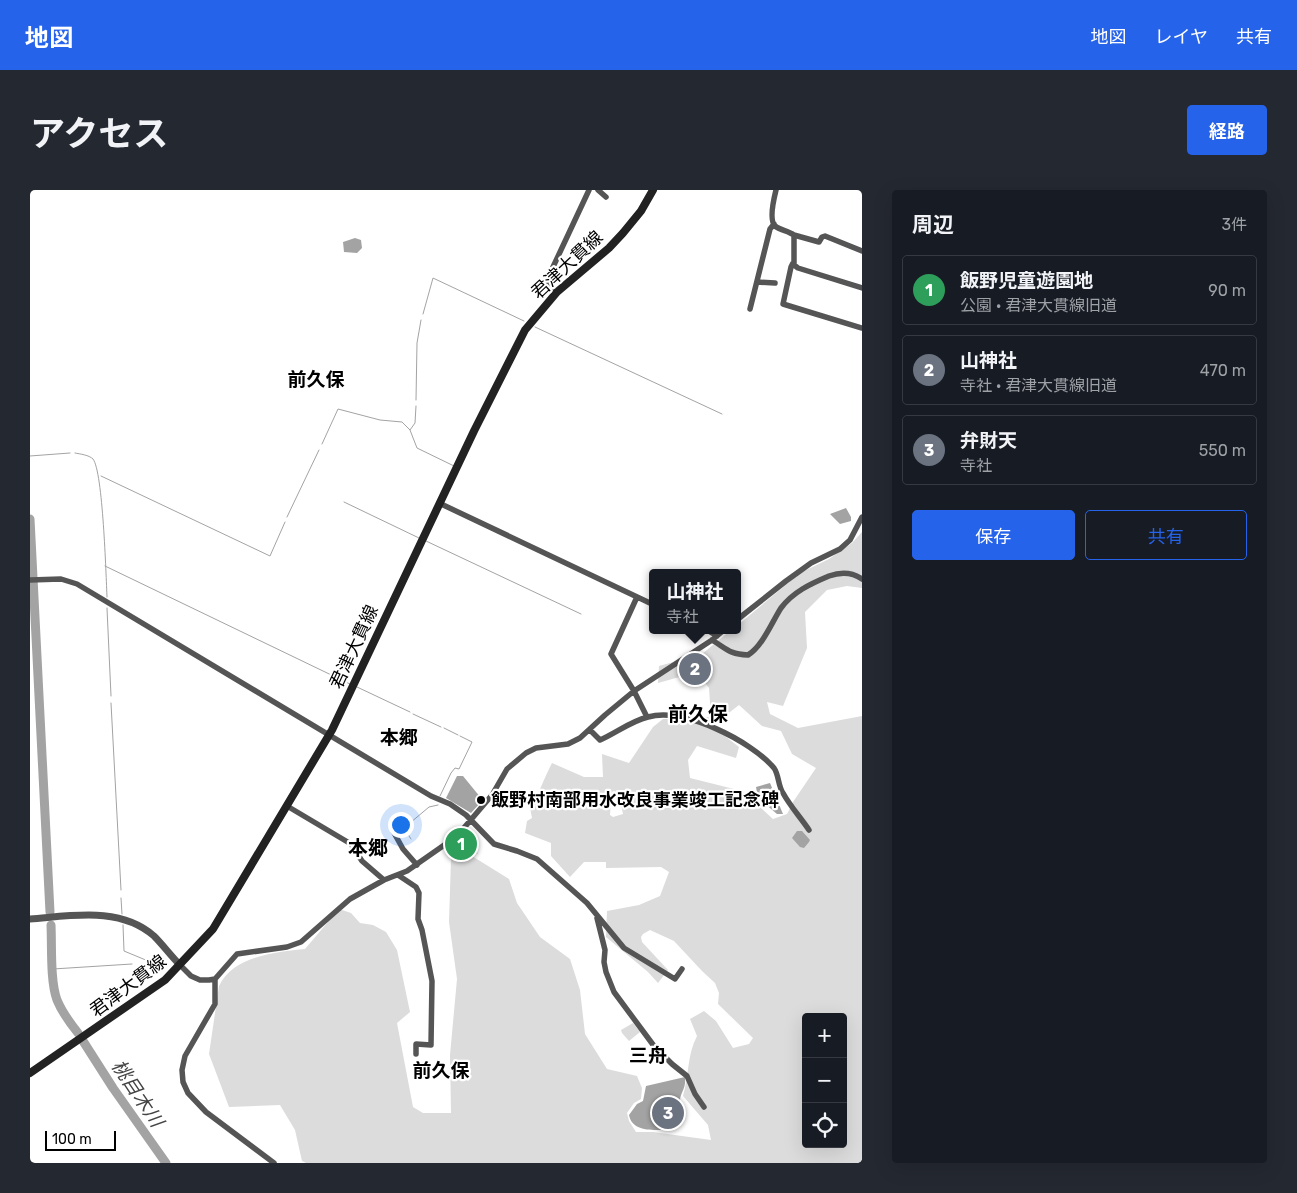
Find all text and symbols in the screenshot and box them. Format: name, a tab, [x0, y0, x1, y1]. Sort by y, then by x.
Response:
text: 地図	[25, 24, 73, 52]
text: 地図	[1091, 26, 1127, 48]
text: レイヤ	[1155, 26, 1208, 48]
text: 共有	[1236, 26, 1272, 48]
button: 経路	[1187, 105, 1267, 155]
text: アクセス	[30, 113, 168, 155]
text: 周辺	[912, 212, 954, 237]
text: 3件	[1221, 215, 1247, 234]
street label: 君津大貫線	[527, 226, 607, 304]
text: 飯野児童遊園地	[960, 269, 1093, 292]
text: 1	[925, 281, 933, 300]
text: 90 m	[1208, 281, 1246, 300]
text: 公園 · 君津大貫線旧道	[960, 296, 1117, 315]
text: 山神社	[960, 349, 1017, 372]
text: 2	[924, 361, 934, 380]
text: 470 m	[1200, 361, 1246, 380]
district label: 前久保	[287, 368, 345, 391]
text: 寺社 · 君津大貫線旧道	[960, 376, 1117, 395]
text: 弁財天	[960, 429, 1017, 452]
text: 3	[924, 441, 934, 460]
text: 550 m	[1199, 441, 1246, 460]
text: 寺社	[960, 456, 992, 475]
button: 保存	[912, 510, 1075, 560]
button: 共有	[1085, 510, 1247, 560]
popup	[649, 569, 741, 634]
text: 山神社	[666, 580, 724, 603]
street label: 君津大貫線	[325, 602, 383, 692]
text: 寺社	[666, 607, 699, 626]
pin: 2	[679, 650, 711, 688]
district label: 前久保	[668, 702, 728, 726]
district label: 本郷	[380, 726, 418, 749]
place label: 飯野村南部用水改良事業竣工記念碑	[491, 789, 779, 811]
marker: 飯野村南部用水改良事業竣工記念碑	[475, 794, 487, 806]
your location	[388, 812, 414, 838]
pin: 1	[445, 825, 477, 863]
district label: 本郷	[348, 836, 388, 860]
street label: 君津大貫線	[85, 950, 171, 1022]
map controls	[802, 1013, 847, 1148]
button: +	[802, 1013, 847, 1058]
district label: 三舟	[629, 1044, 667, 1067]
water label: 桃目木川	[107, 1055, 169, 1133]
button: −	[802, 1058, 847, 1103]
district label: 前久保	[412, 1059, 470, 1082]
pin: 3	[652, 1094, 684, 1132]
button: locate	[802, 1103, 847, 1148]
scale bar	[45, 1128, 116, 1151]
text: 100 m	[52, 1131, 92, 1148]

